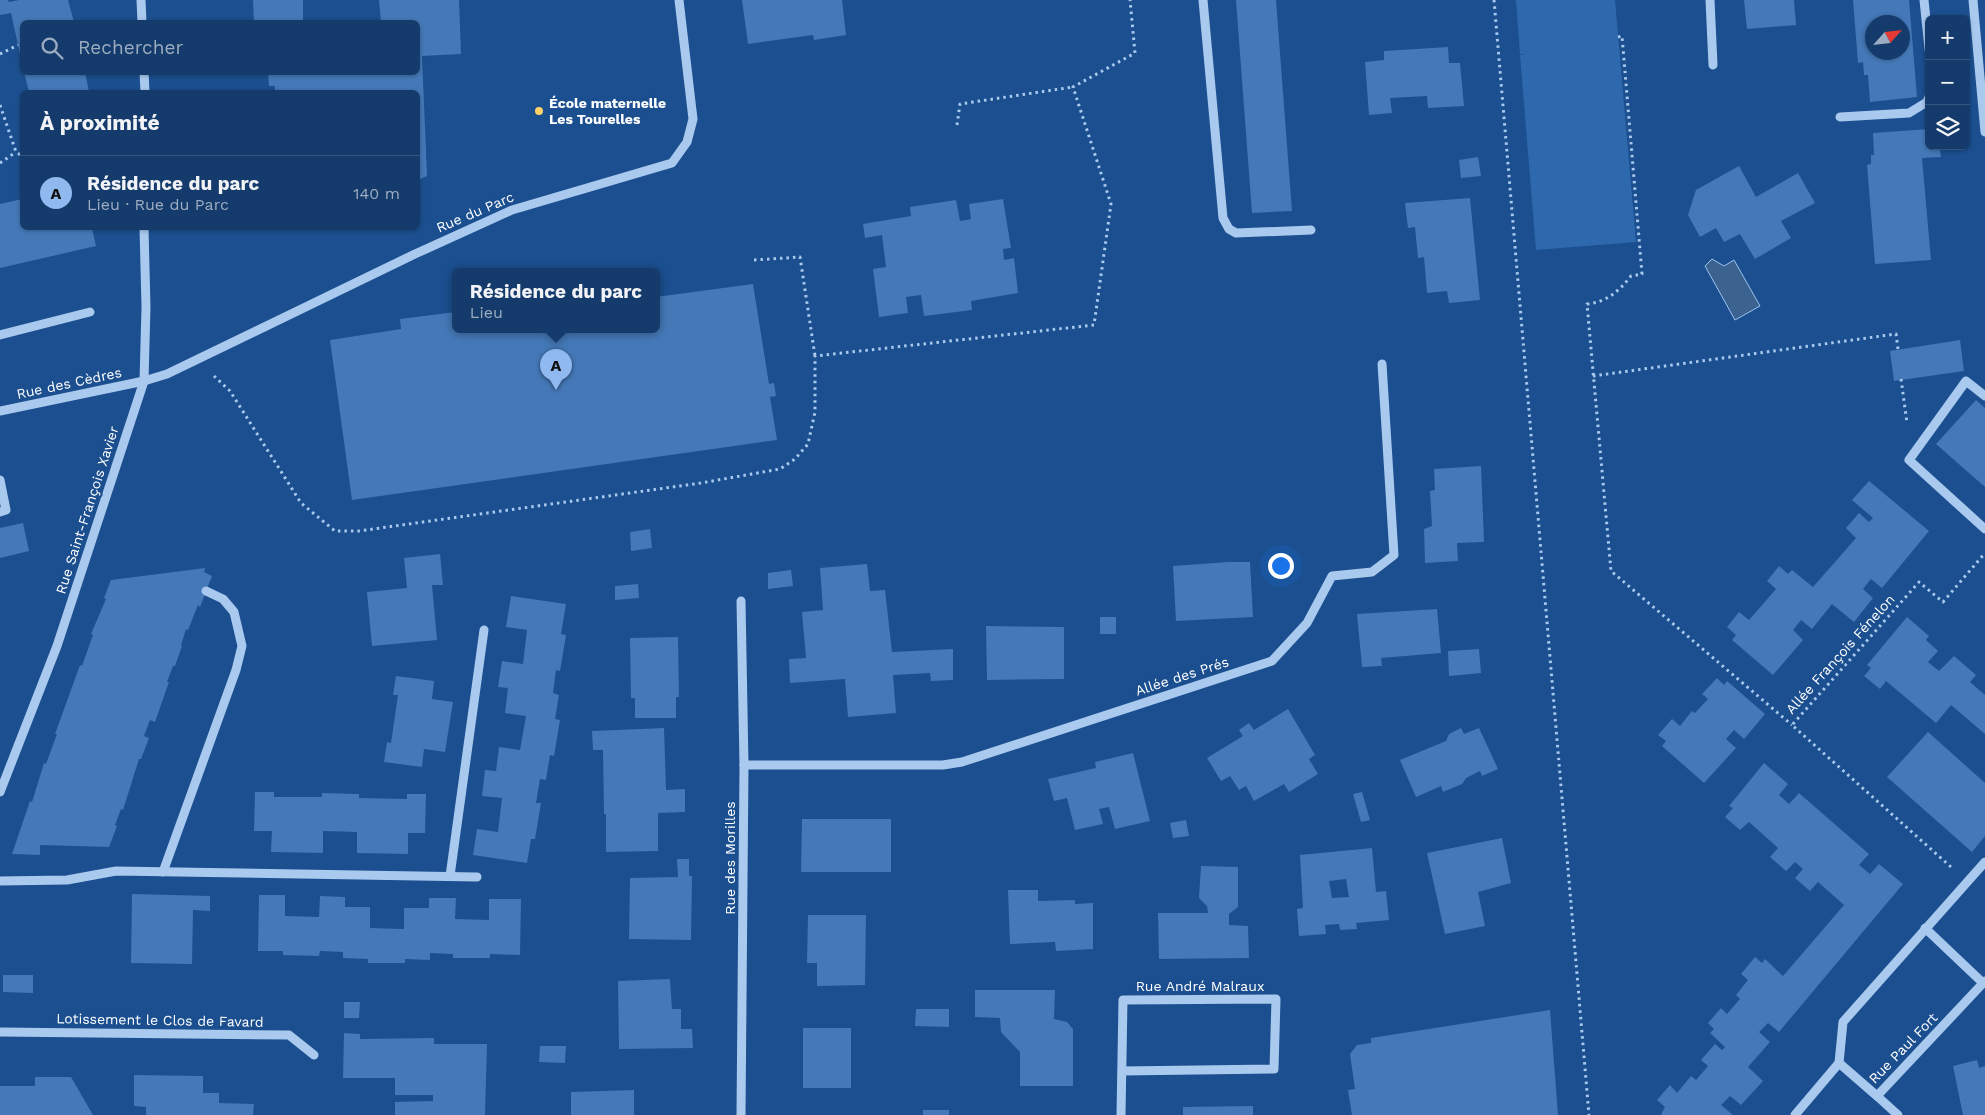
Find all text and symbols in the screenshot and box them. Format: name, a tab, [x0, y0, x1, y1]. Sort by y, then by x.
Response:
north arrow	[1865, 15, 1910, 60]
map controls	[1925, 15, 1970, 150]
button: +	[1925, 15, 1970, 60]
search box	[20, 20, 420, 75]
icon: search	[38, 34, 66, 62]
text: Rechercher	[78, 36, 183, 59]
button: −	[1925, 60, 1970, 105]
place label: École maternelle Les Tourelles	[549, 95, 666, 127]
marker: École maternelle Les Tourelles	[533, 105, 545, 117]
button: layers	[1925, 105, 1970, 150]
text: À proximité	[40, 110, 160, 135]
text: Résidence du parc	[87, 172, 259, 195]
text: A	[51, 184, 61, 203]
text: 140 m	[353, 184, 400, 203]
street label: Rue du Parc	[434, 188, 516, 236]
text: Lieu · Rue du Parc	[87, 195, 229, 214]
popup	[452, 268, 660, 333]
text: Résidence du parc	[470, 280, 642, 303]
text: Lieu	[470, 303, 503, 322]
pin: A	[540, 349, 572, 390]
street label: Rue des Cèdres	[15, 364, 123, 402]
street label: Rue Saint-François Xavier	[52, 424, 122, 596]
your location	[1268, 553, 1294, 579]
street label: Allée François Fénelon	[1782, 591, 1898, 717]
street label: Allée des Prés	[1133, 653, 1231, 699]
street label: Rue des Morilles	[722, 801, 738, 915]
street label: Rue André Malraux	[1136, 978, 1264, 994]
street label: Rue Paul Fort	[1865, 1009, 1941, 1087]
street label: Lotissement le Clos de Favard	[56, 1010, 264, 1030]

